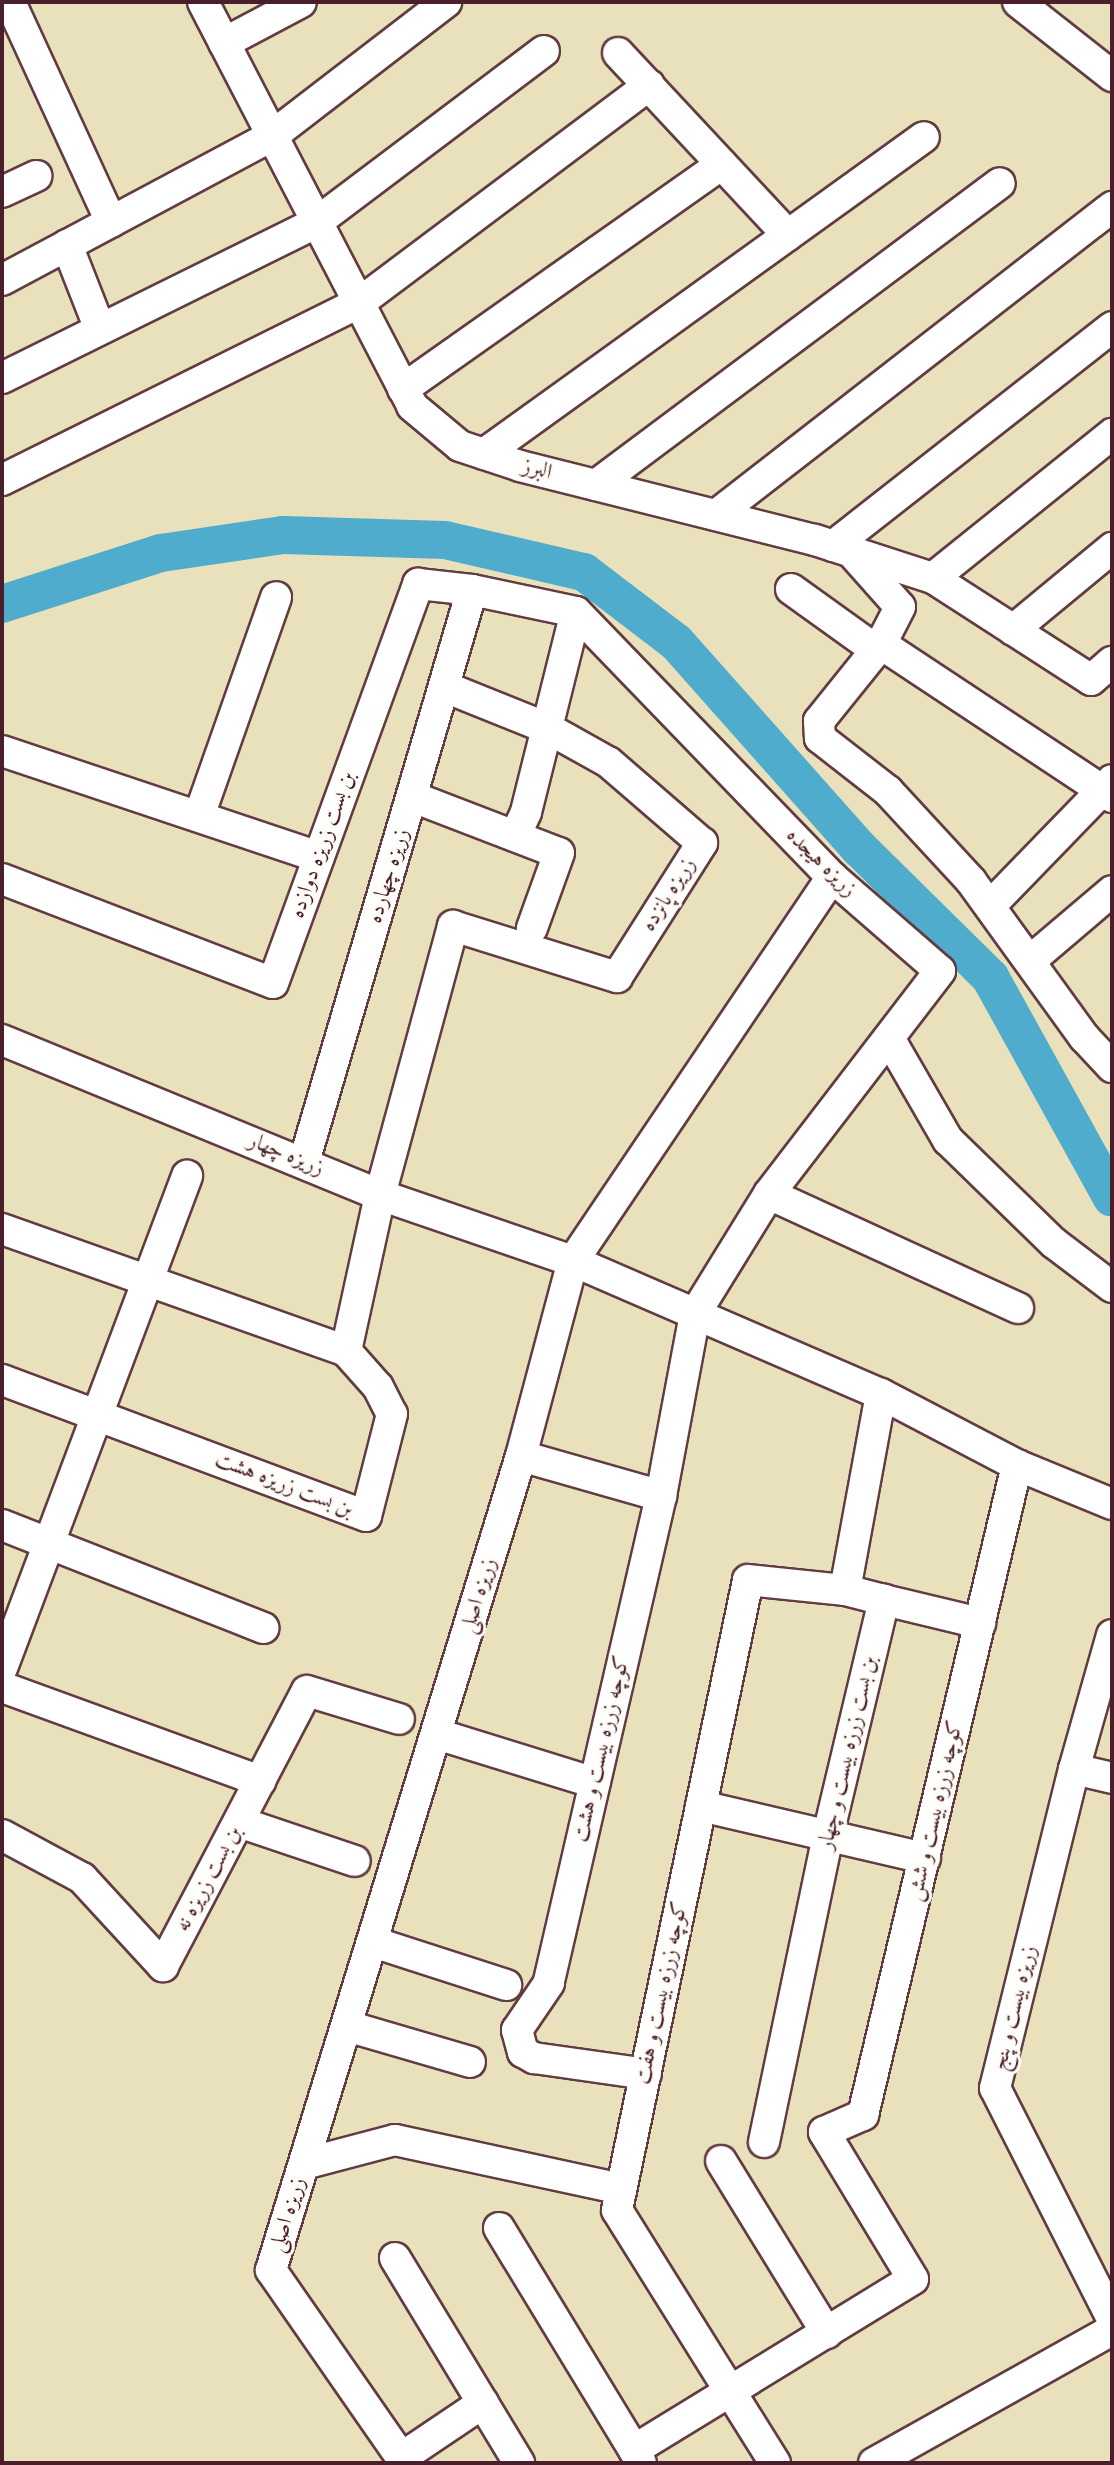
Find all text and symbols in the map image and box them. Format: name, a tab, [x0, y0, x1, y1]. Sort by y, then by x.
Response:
street label: البرز	[519, 453, 555, 487]
street label: بن بست زریزه دوازده	[284, 768, 362, 922]
street label: زریزه هیجده	[780, 823, 862, 903]
street label: زریزه چهارده	[362, 825, 416, 927]
street label: زریزه پانزده	[636, 853, 702, 937]
street label: زریزه چهار	[244, 1128, 328, 1182]
street label: بن بست زریزه هشت	[211, 1447, 357, 1523]
street label: زریزه اصلی	[455, 1555, 503, 1637]
street label: کوچه زرزه بیست و هشت	[568, 1653, 636, 1845]
street label: بن بست زرزه بیست و چهار	[813, 1654, 883, 1852]
street label: کوچه زرزه بیست و شش	[902, 1718, 970, 1904]
street label: بن بست زریزه نه	[170, 1821, 248, 1937]
street label: کوچه زرزه بیست و هفت	[630, 1899, 694, 2087]
street label: زریزه بیست و پنج	[987, 1943, 1043, 2073]
street label: زریزه اصلی	[264, 2174, 312, 2256]

